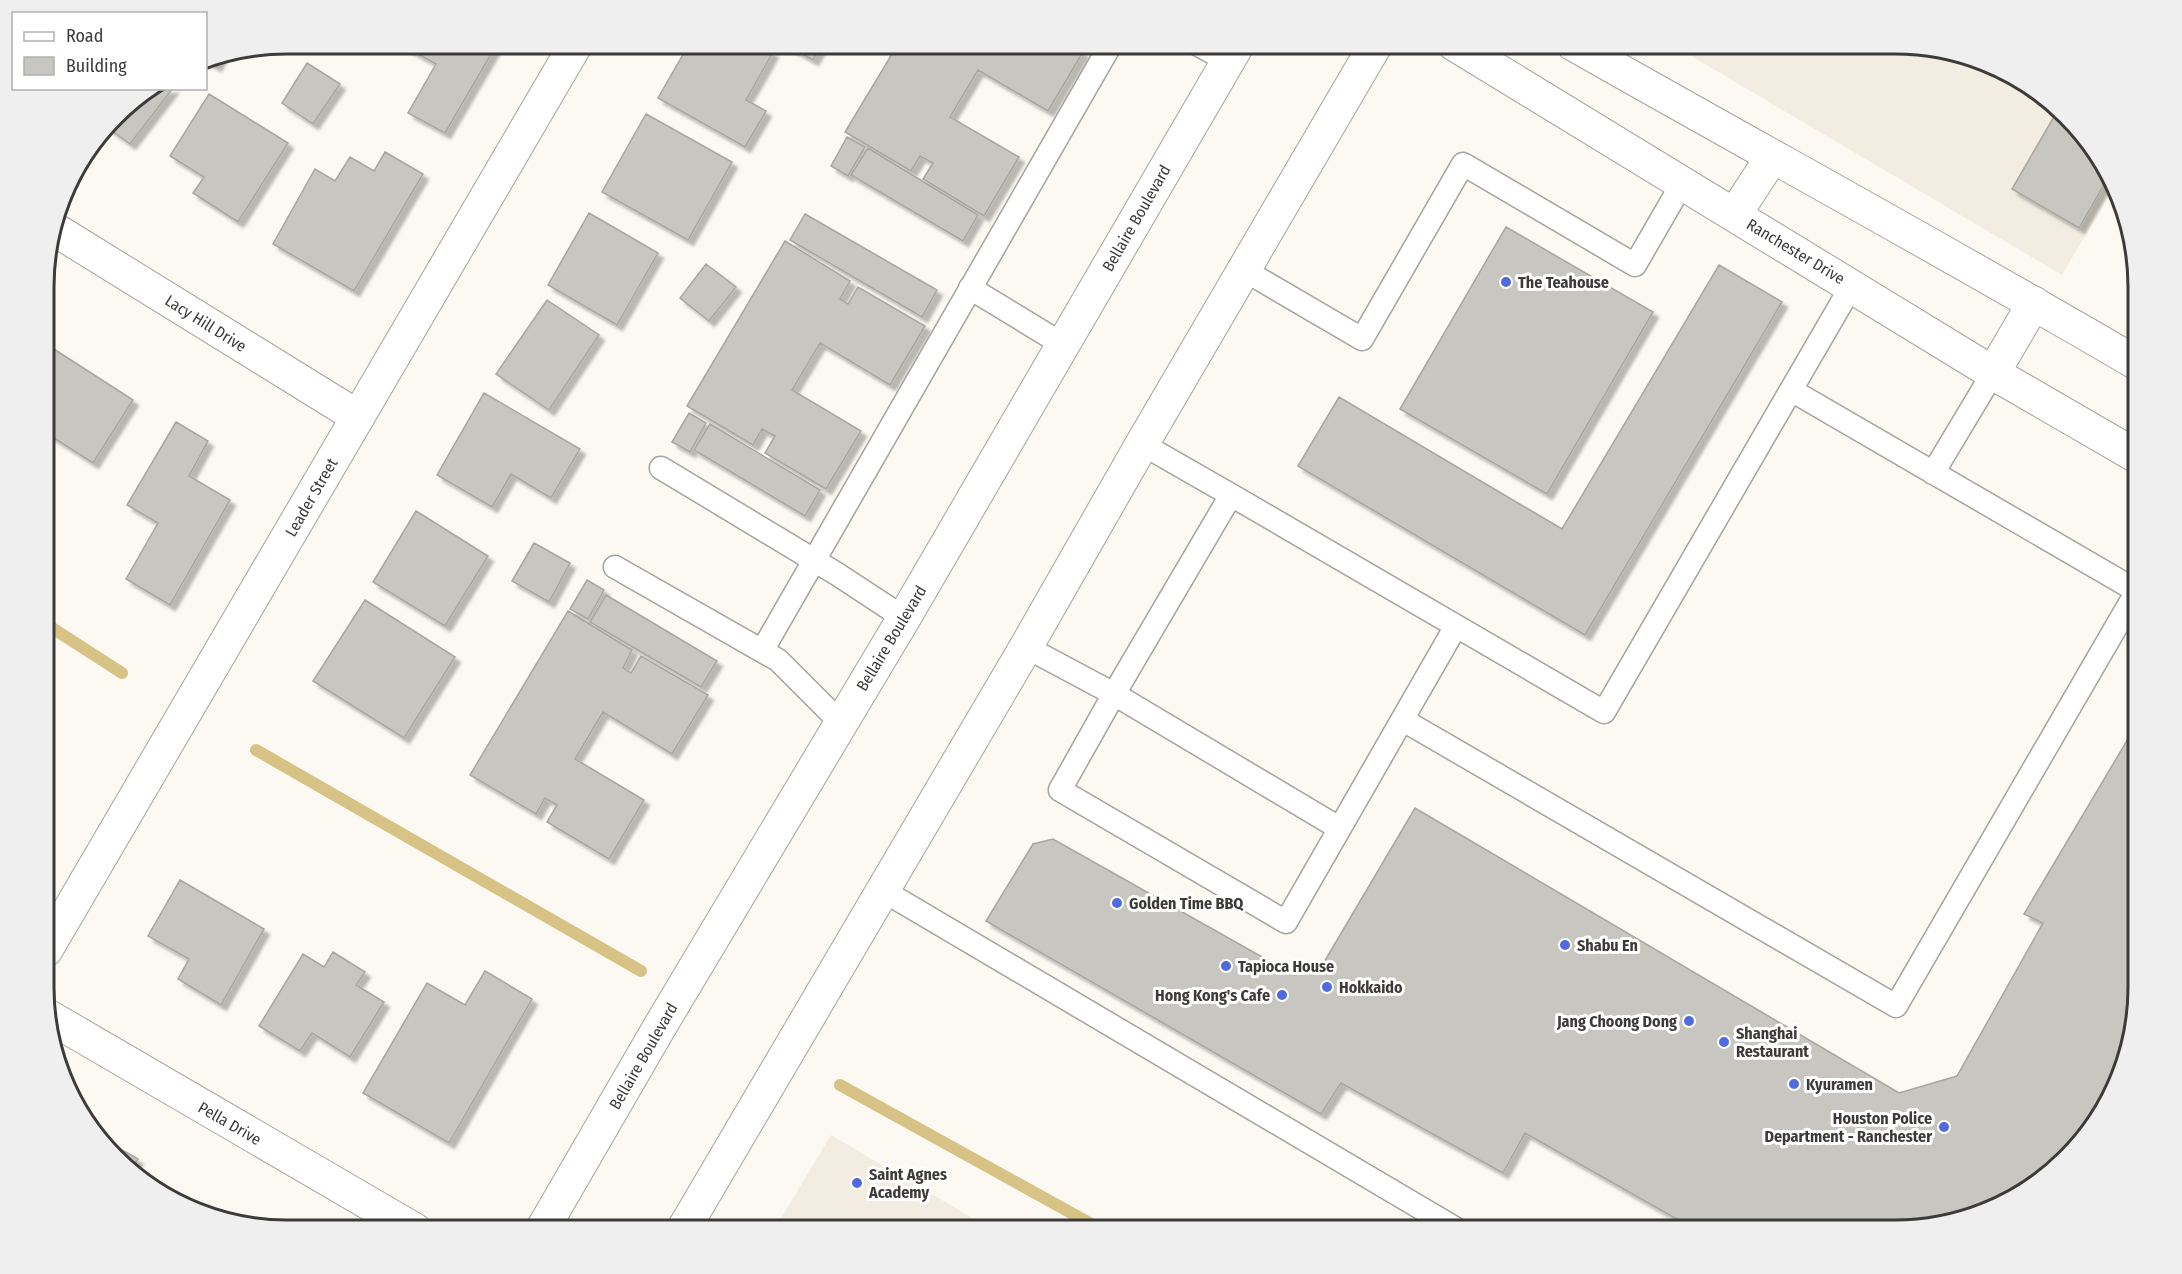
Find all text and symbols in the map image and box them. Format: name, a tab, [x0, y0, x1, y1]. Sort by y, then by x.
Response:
legend	[12, 12, 207, 90]
text: Road	[66, 25, 103, 47]
text: Building	[66, 55, 127, 77]
street label: Bellaire Boulevard	[1098, 162, 1175, 275]
street label: Ranchester Drive	[1743, 215, 1848, 288]
place label: The Teahouse	[1518, 273, 1609, 292]
marker: The Teahouse	[1499, 275, 1513, 289]
street label: Lacy Hill Drive	[162, 291, 250, 356]
street label: Leader Street	[281, 454, 342, 540]
street label: Bellaire Boulevard	[852, 582, 930, 694]
place label: Golden Time BBQ	[1129, 894, 1244, 913]
marker: Golden Time BBQ	[1110, 896, 1124, 910]
place label: Shabu En	[1577, 936, 1638, 955]
marker: Shabu En	[1558, 938, 1572, 952]
place label: Tapioca House	[1238, 957, 1334, 976]
marker: Tapioca House	[1219, 959, 1233, 973]
place label: Hokkaido	[1339, 978, 1403, 997]
marker: Hokkaido	[1320, 980, 1334, 994]
place label: Hong Kong's Cafe	[1155, 986, 1270, 1005]
marker: Hong Kong's Cafe	[1275, 988, 1289, 1002]
street label: Bellaire Boulevard	[605, 1000, 682, 1113]
place label: Jang Choong Dong	[1556, 1012, 1677, 1031]
marker: Jang Choong Dong	[1682, 1014, 1696, 1028]
place label: Shanghai Restaurant	[1736, 1024, 1809, 1061]
marker: Shanghai Restaurant	[1717, 1035, 1731, 1049]
place label: Kyuramen	[1806, 1075, 1873, 1094]
marker: Kyuramen	[1787, 1077, 1801, 1091]
street label: Pella Drive	[195, 1098, 265, 1149]
place label: Houston Police Department - Ranchester	[1764, 1109, 1932, 1146]
marker: Houston Police Department - Ranchester	[1937, 1120, 1951, 1134]
place label: Saint Agnes Academy	[868, 1165, 947, 1202]
marker: Saint Agnes Academy	[850, 1176, 864, 1190]

